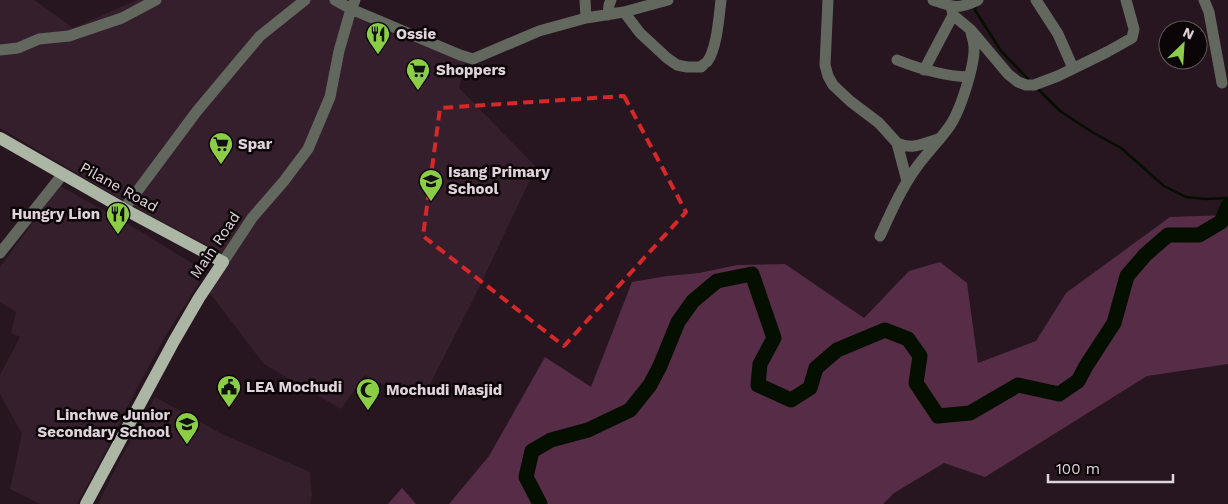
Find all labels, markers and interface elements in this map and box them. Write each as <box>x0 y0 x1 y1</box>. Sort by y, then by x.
north arrow <box>1158 20 1208 70</box>
restaurant icon: Ossie <box>365 21 391 55</box>
text: N <box>1180 24 1197 43</box>
place label: Ossie <box>396 25 436 43</box>
supermarket icon: Shoppers <box>405 57 431 91</box>
place label: Shoppers <box>436 61 506 79</box>
supermarket icon: Spar <box>208 131 234 165</box>
place label: Spar <box>238 135 273 153</box>
street label: Pilane Road <box>77 158 161 216</box>
place label: Isang Primary School <box>448 163 550 198</box>
school or university icon: Isang Primary School <box>418 168 444 202</box>
restaurant icon: Hungry Lion <box>105 201 131 235</box>
place label: Hungry Lion <box>11 205 100 223</box>
street label: Main Road <box>186 208 244 282</box>
public building icon: LEA Mochudi <box>216 374 242 408</box>
mosque icon: Mochudi Masjid <box>355 377 381 411</box>
place label: LEA Mochudi <box>246 378 342 396</box>
place label: Mochudi Masjid <box>386 381 502 399</box>
place label: Linchwe Junior Secondary School <box>38 406 171 441</box>
school or university icon: Linchwe Junior Secondary School <box>174 411 200 445</box>
scale bar <box>1048 452 1173 484</box>
text: 100 m <box>1056 460 1100 478</box>

